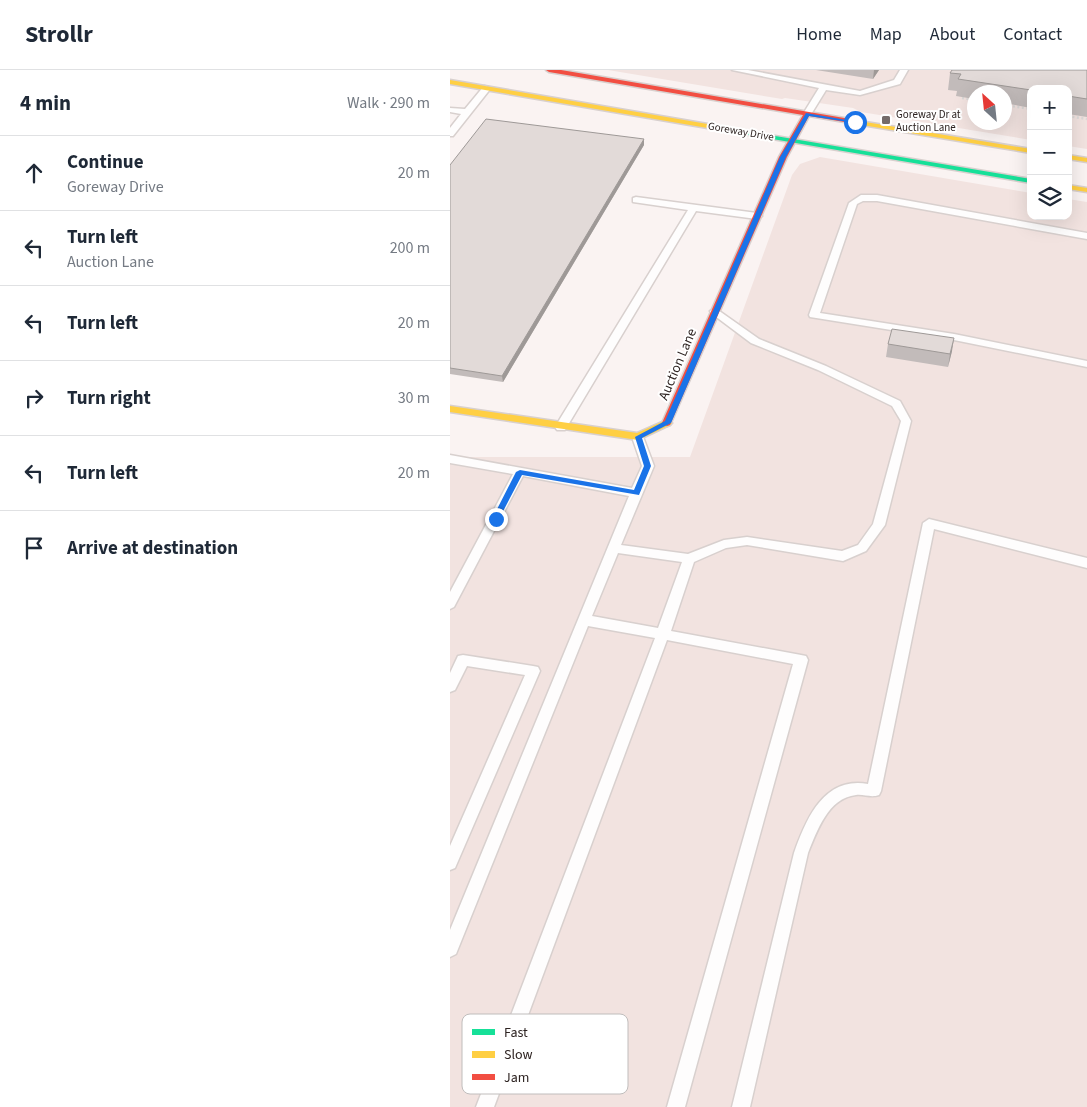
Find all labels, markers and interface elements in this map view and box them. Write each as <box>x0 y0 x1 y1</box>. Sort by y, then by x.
text: Strollr <box>25 17 93 52</box>
text: Home <box>796 22 842 47</box>
text: Map <box>870 22 902 47</box>
text: About <box>930 22 975 47</box>
text: Contact <box>1003 22 1062 47</box>
north arrow <box>967 85 1012 130</box>
map controls <box>1027 85 1072 220</box>
button: + <box>1027 85 1072 130</box>
text: 4 min <box>20 88 71 118</box>
text: Walk · 290 m <box>347 92 430 114</box>
place label: Goreway Dr at Auction Lane <box>896 107 961 135</box>
route start <box>844 111 867 134</box>
marker: Goreway Dr at Auction Lane <box>880 114 892 126</box>
street label: Goreway Drive <box>707 118 775 145</box>
button: − <box>1027 130 1072 175</box>
text: Continue <box>67 149 144 176</box>
icon: ahead <box>20 159 48 187</box>
text: 20 m <box>398 162 430 184</box>
button: layers <box>1027 175 1072 220</box>
text: Goreway Drive <box>67 176 164 198</box>
text: Turn left <box>67 224 138 251</box>
icon: left <box>20 234 48 262</box>
text: 200 m <box>390 237 430 259</box>
text: Auction Lane <box>67 251 154 273</box>
icon: left <box>20 309 48 337</box>
text: Turn left <box>67 310 138 337</box>
text: 20 m <box>398 312 430 334</box>
street label: Auction Lane <box>654 325 702 403</box>
icon: right <box>20 384 48 412</box>
text: Turn right <box>67 385 151 412</box>
text: 30 m <box>398 387 430 409</box>
icon: left <box>20 459 48 487</box>
text: Turn left <box>67 460 138 487</box>
text: 20 m <box>398 462 430 484</box>
route end <box>485 508 508 531</box>
icon: arrive <box>20 534 48 562</box>
text: Arrive at destination <box>67 535 238 562</box>
legend <box>462 1014 628 1094</box>
text: Fast <box>504 1023 528 1043</box>
text: Slow <box>504 1045 533 1065</box>
text: Jam <box>504 1068 529 1088</box>

